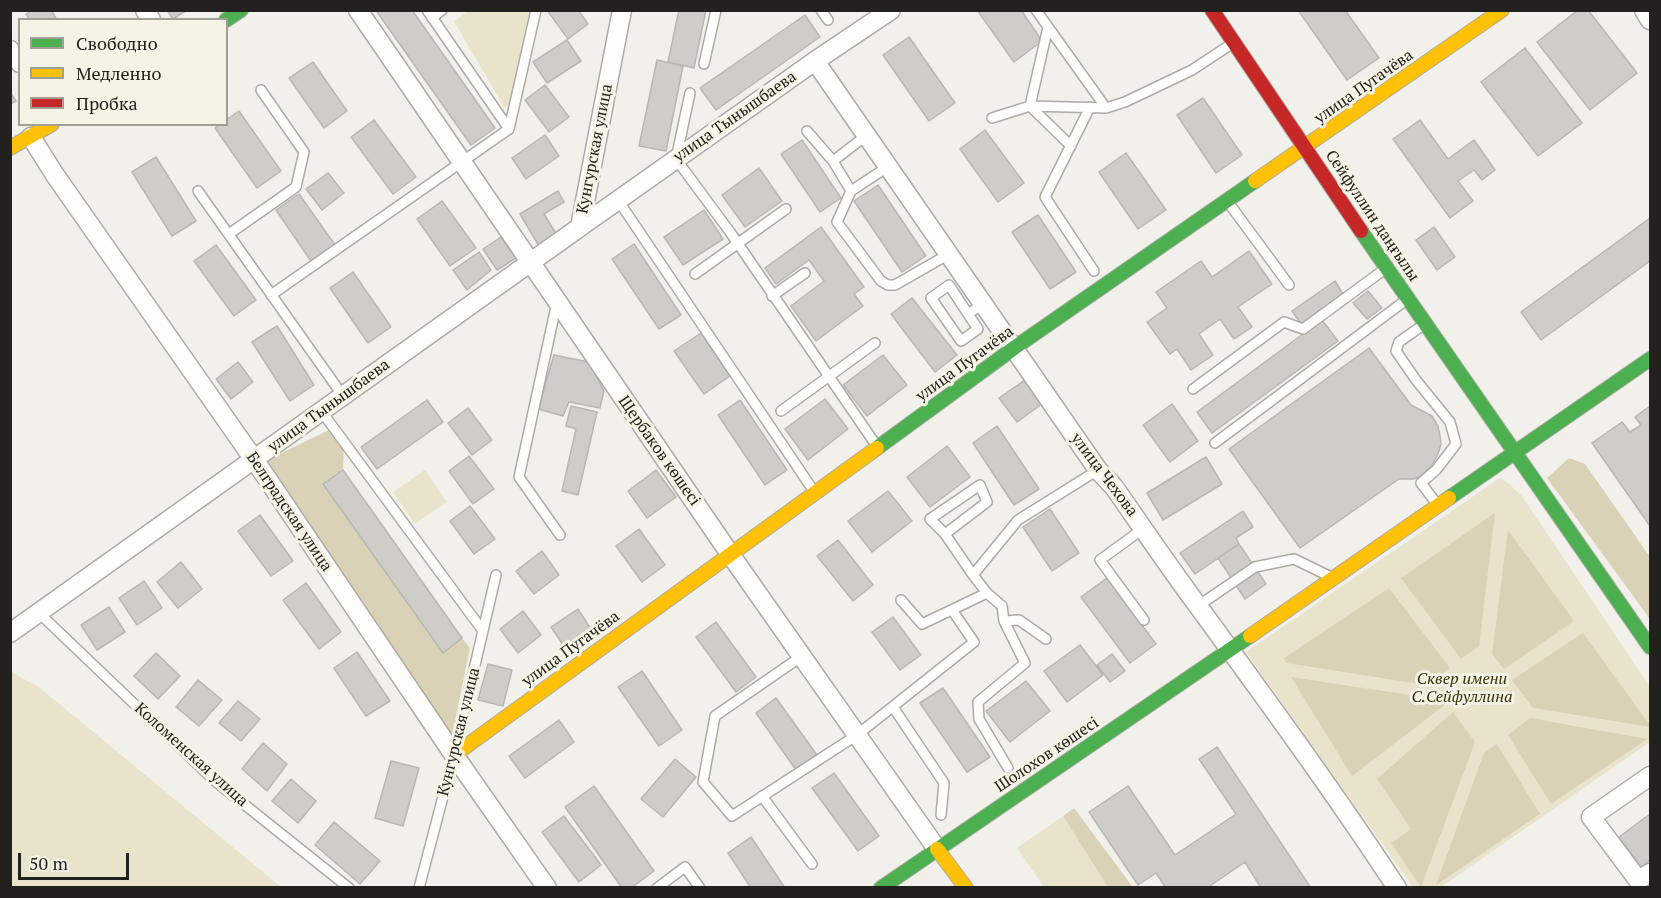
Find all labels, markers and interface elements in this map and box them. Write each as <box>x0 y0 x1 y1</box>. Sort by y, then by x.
legend <box>18 18 228 126</box>
text: Свободно <box>76 31 158 55</box>
street label: улица Пугачёва <box>1311 46 1417 128</box>
text: Медленно <box>76 61 162 85</box>
street label: улица Тынышбаева <box>670 67 800 167</box>
street label: Кунгурская улица <box>573 82 617 216</box>
text: Пробка <box>76 91 138 115</box>
street label: Сейфуллин даңғылы <box>1321 147 1423 285</box>
street label: улица Пугачёва <box>912 322 1018 406</box>
street label: улица Тынышбаева <box>264 355 394 457</box>
street label: Щербаков көшесі <box>614 392 704 510</box>
street label: улица Чехова <box>1066 430 1142 520</box>
street label: Белградская улица <box>242 449 336 575</box>
street label: улица Пугачёва <box>518 607 624 691</box>
street label: Кунгурская улица <box>434 666 484 798</box>
park label: Сквер имени С.Сейфуллина <box>1411 669 1513 707</box>
street label: Коломенская улица <box>130 699 252 811</box>
street label: Шолохов көшесі <box>992 713 1102 797</box>
scale bar <box>21 841 132 879</box>
text: 50 m <box>29 851 68 875</box>

